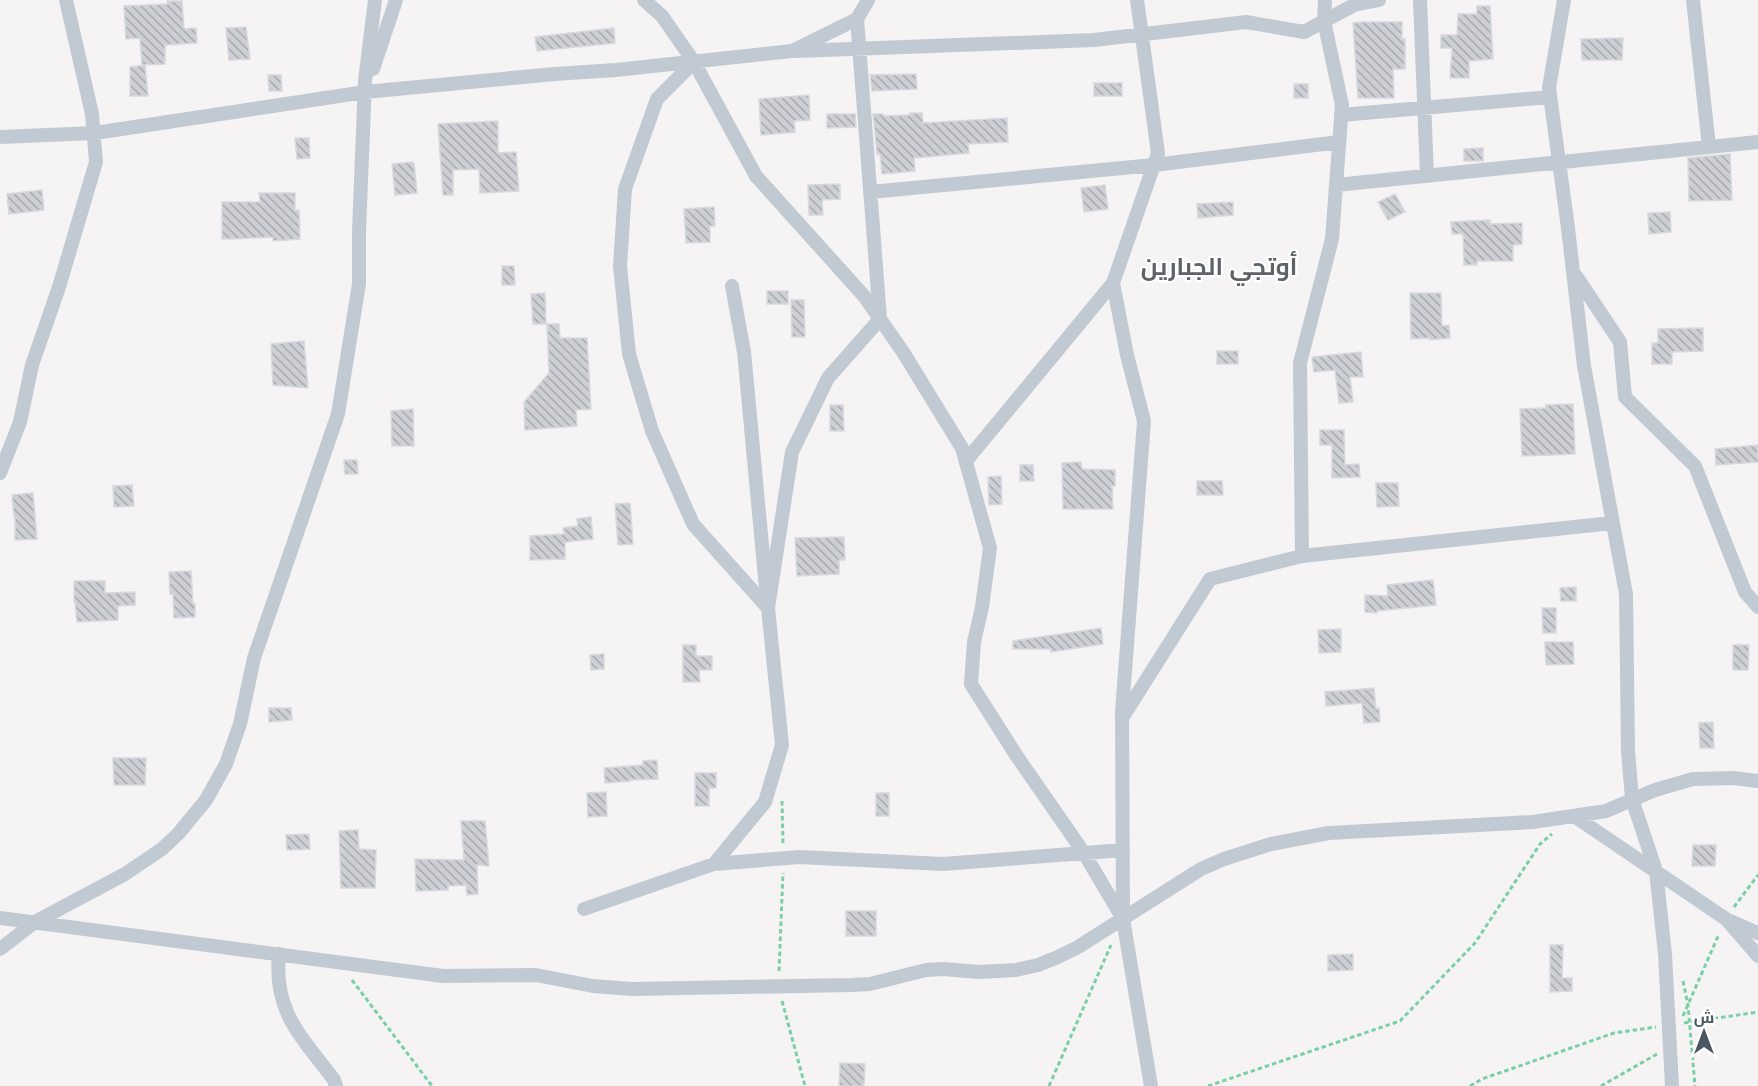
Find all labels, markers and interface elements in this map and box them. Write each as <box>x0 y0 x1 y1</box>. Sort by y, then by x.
district label: أوتجي الجبارين <box>1141 251 1297 286</box>
north arrow <box>1674 1002 1734 1062</box>
text: ش <box>1694 1007 1714 1027</box>

